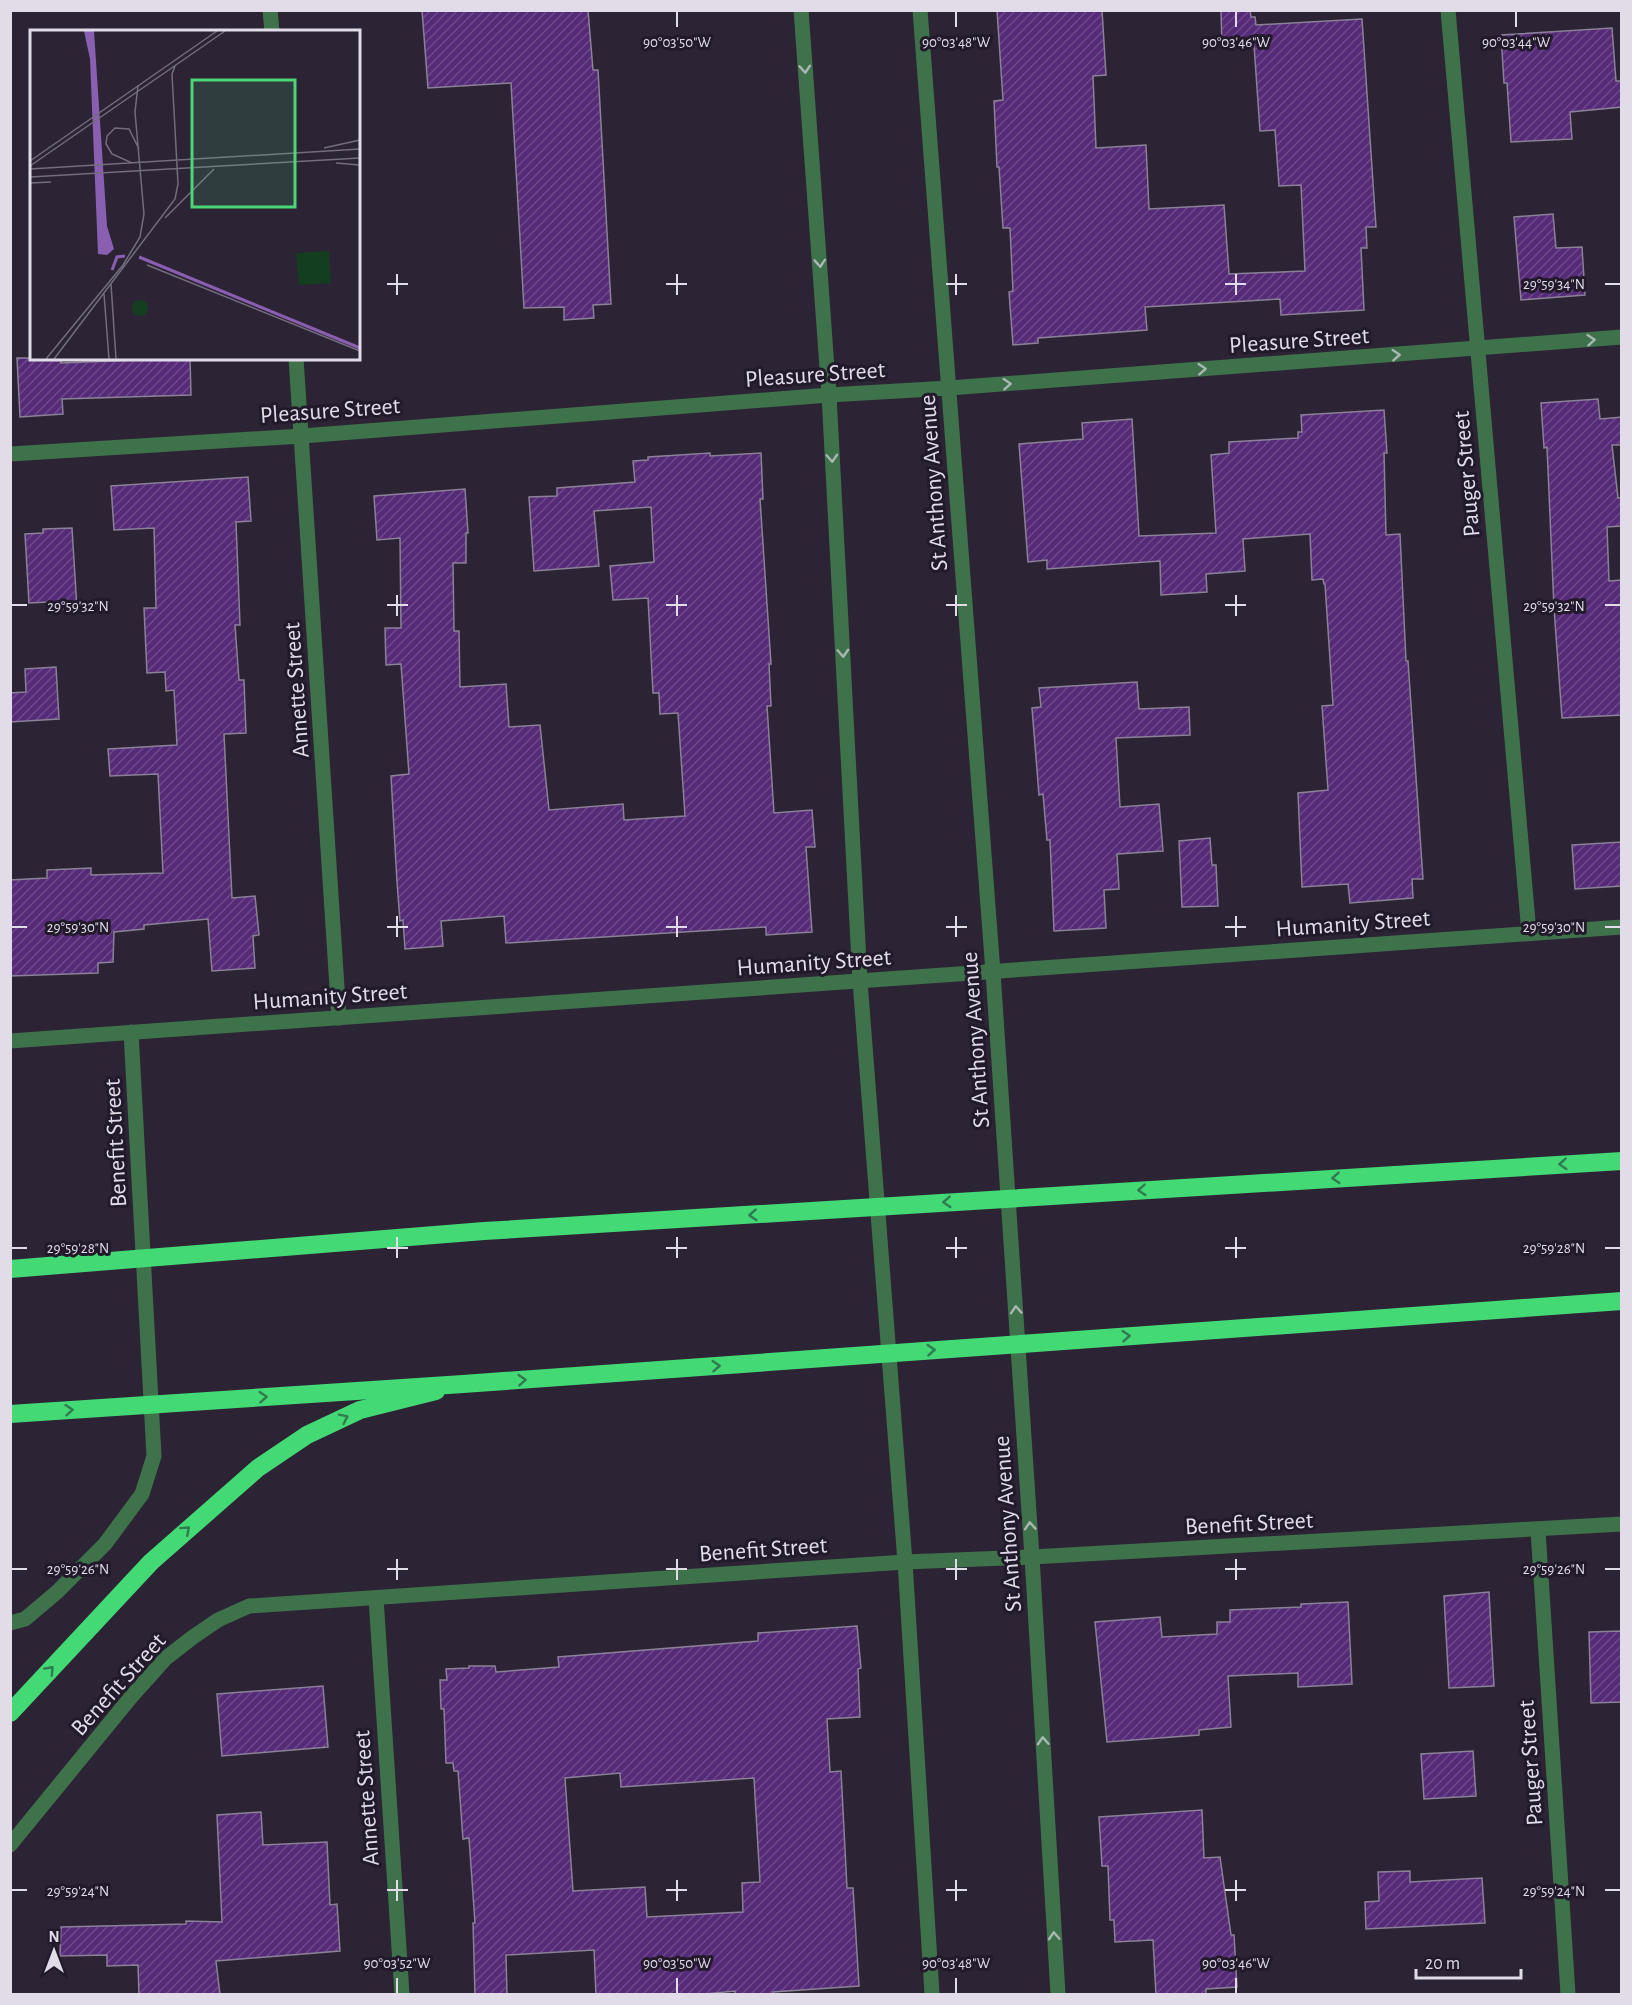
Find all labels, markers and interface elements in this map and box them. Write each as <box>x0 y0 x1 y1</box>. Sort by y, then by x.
inset map <box>30 30 360 360</box>
text: 90°03'50"W <box>643 35 712 50</box>
text: 90°03'48"W <box>922 35 991 50</box>
text: 90°03'46"W <box>1202 35 1271 50</box>
text: 90°03'44"W <box>1482 35 1551 50</box>
one-way arrow <box>799 64 812 73</box>
one-way arrow <box>813 259 826 268</box>
text: 29°59'34"N <box>1523 277 1585 292</box>
street label: Pleasure Street <box>1228 324 1370 358</box>
one-way arrow <box>1586 334 1595 347</box>
one-way arrow <box>1392 349 1401 362</box>
street label: Pleasure Street <box>744 358 886 392</box>
one-way arrow <box>1197 363 1206 376</box>
one-way arrow <box>1003 378 1012 391</box>
street label: Pleasure Street <box>259 394 401 428</box>
street label: St Anthony Avenue <box>916 394 952 572</box>
street label: Pauger Street <box>1450 410 1484 538</box>
one-way arrow <box>826 453 839 462</box>
text: 29°59'32"N <box>47 599 109 614</box>
text: 29°59'32"N <box>1523 599 1585 614</box>
street label: Annette Street <box>280 621 314 758</box>
one-way arrow <box>836 648 849 657</box>
street label: Humanity Street <box>1275 907 1431 941</box>
text: 29°59'30"N <box>47 920 109 935</box>
text: 29°59'30"N <box>1523 920 1585 935</box>
street label: Humanity Street <box>736 946 892 980</box>
street label: St Anthony Avenue <box>958 951 994 1129</box>
street label: Humanity Street <box>252 980 408 1014</box>
street label: Benefit Street <box>101 1078 131 1208</box>
one-way arrow <box>1559 1157 1568 1170</box>
one-way arrow <box>1332 1172 1341 1185</box>
one-way arrow <box>1137 1184 1146 1197</box>
one-way arrow <box>943 1196 952 1209</box>
one-way arrow <box>748 1208 757 1221</box>
text: 29°59'28"N <box>47 1241 109 1256</box>
text: 29°59'28"N <box>1523 1241 1585 1256</box>
one-way arrow <box>1009 1306 1022 1315</box>
one-way arrow <box>1122 1330 1131 1343</box>
one-way arrow <box>927 1344 936 1357</box>
one-way arrow <box>712 1359 721 1372</box>
one-way arrow <box>517 1373 526 1386</box>
one-way arrow <box>259 1390 268 1403</box>
one-way arrow <box>64 1403 73 1416</box>
one-way arrow <box>338 1413 349 1425</box>
street label: St Anthony Avenue <box>990 1435 1026 1613</box>
street label: Benefit Street <box>1184 1509 1314 1539</box>
one-way arrow <box>1024 1521 1037 1530</box>
one-way arrow <box>180 1526 190 1537</box>
street label: Benefit Street <box>698 1534 828 1566</box>
text: 29°59'26"N <box>47 1562 109 1577</box>
text: 29°59'26"N <box>1523 1562 1585 1577</box>
street label: Benefit Street <box>67 1629 171 1740</box>
one-way arrow <box>43 1666 54 1677</box>
street label: Pauger Street <box>1515 1699 1547 1827</box>
street label: Annette Street <box>350 1729 384 1866</box>
one-way arrow <box>1037 1737 1050 1746</box>
text: 29°59'24"N <box>47 1884 109 1899</box>
text: 29°59'24"N <box>1523 1884 1585 1899</box>
north arrow <box>24 1921 84 1981</box>
text: N <box>48 1929 60 1945</box>
one-way arrow <box>1048 1932 1061 1941</box>
scale bar <box>1416 1942 1521 1980</box>
text: 20 m <box>1425 1955 1460 1973</box>
text: 90°03'52"W <box>364 1956 431 1971</box>
text: 90°03'50"W <box>643 1956 712 1971</box>
text: 90°03'48"W <box>922 1956 991 1971</box>
text: 90°03'46"W <box>1202 1956 1271 1971</box>

